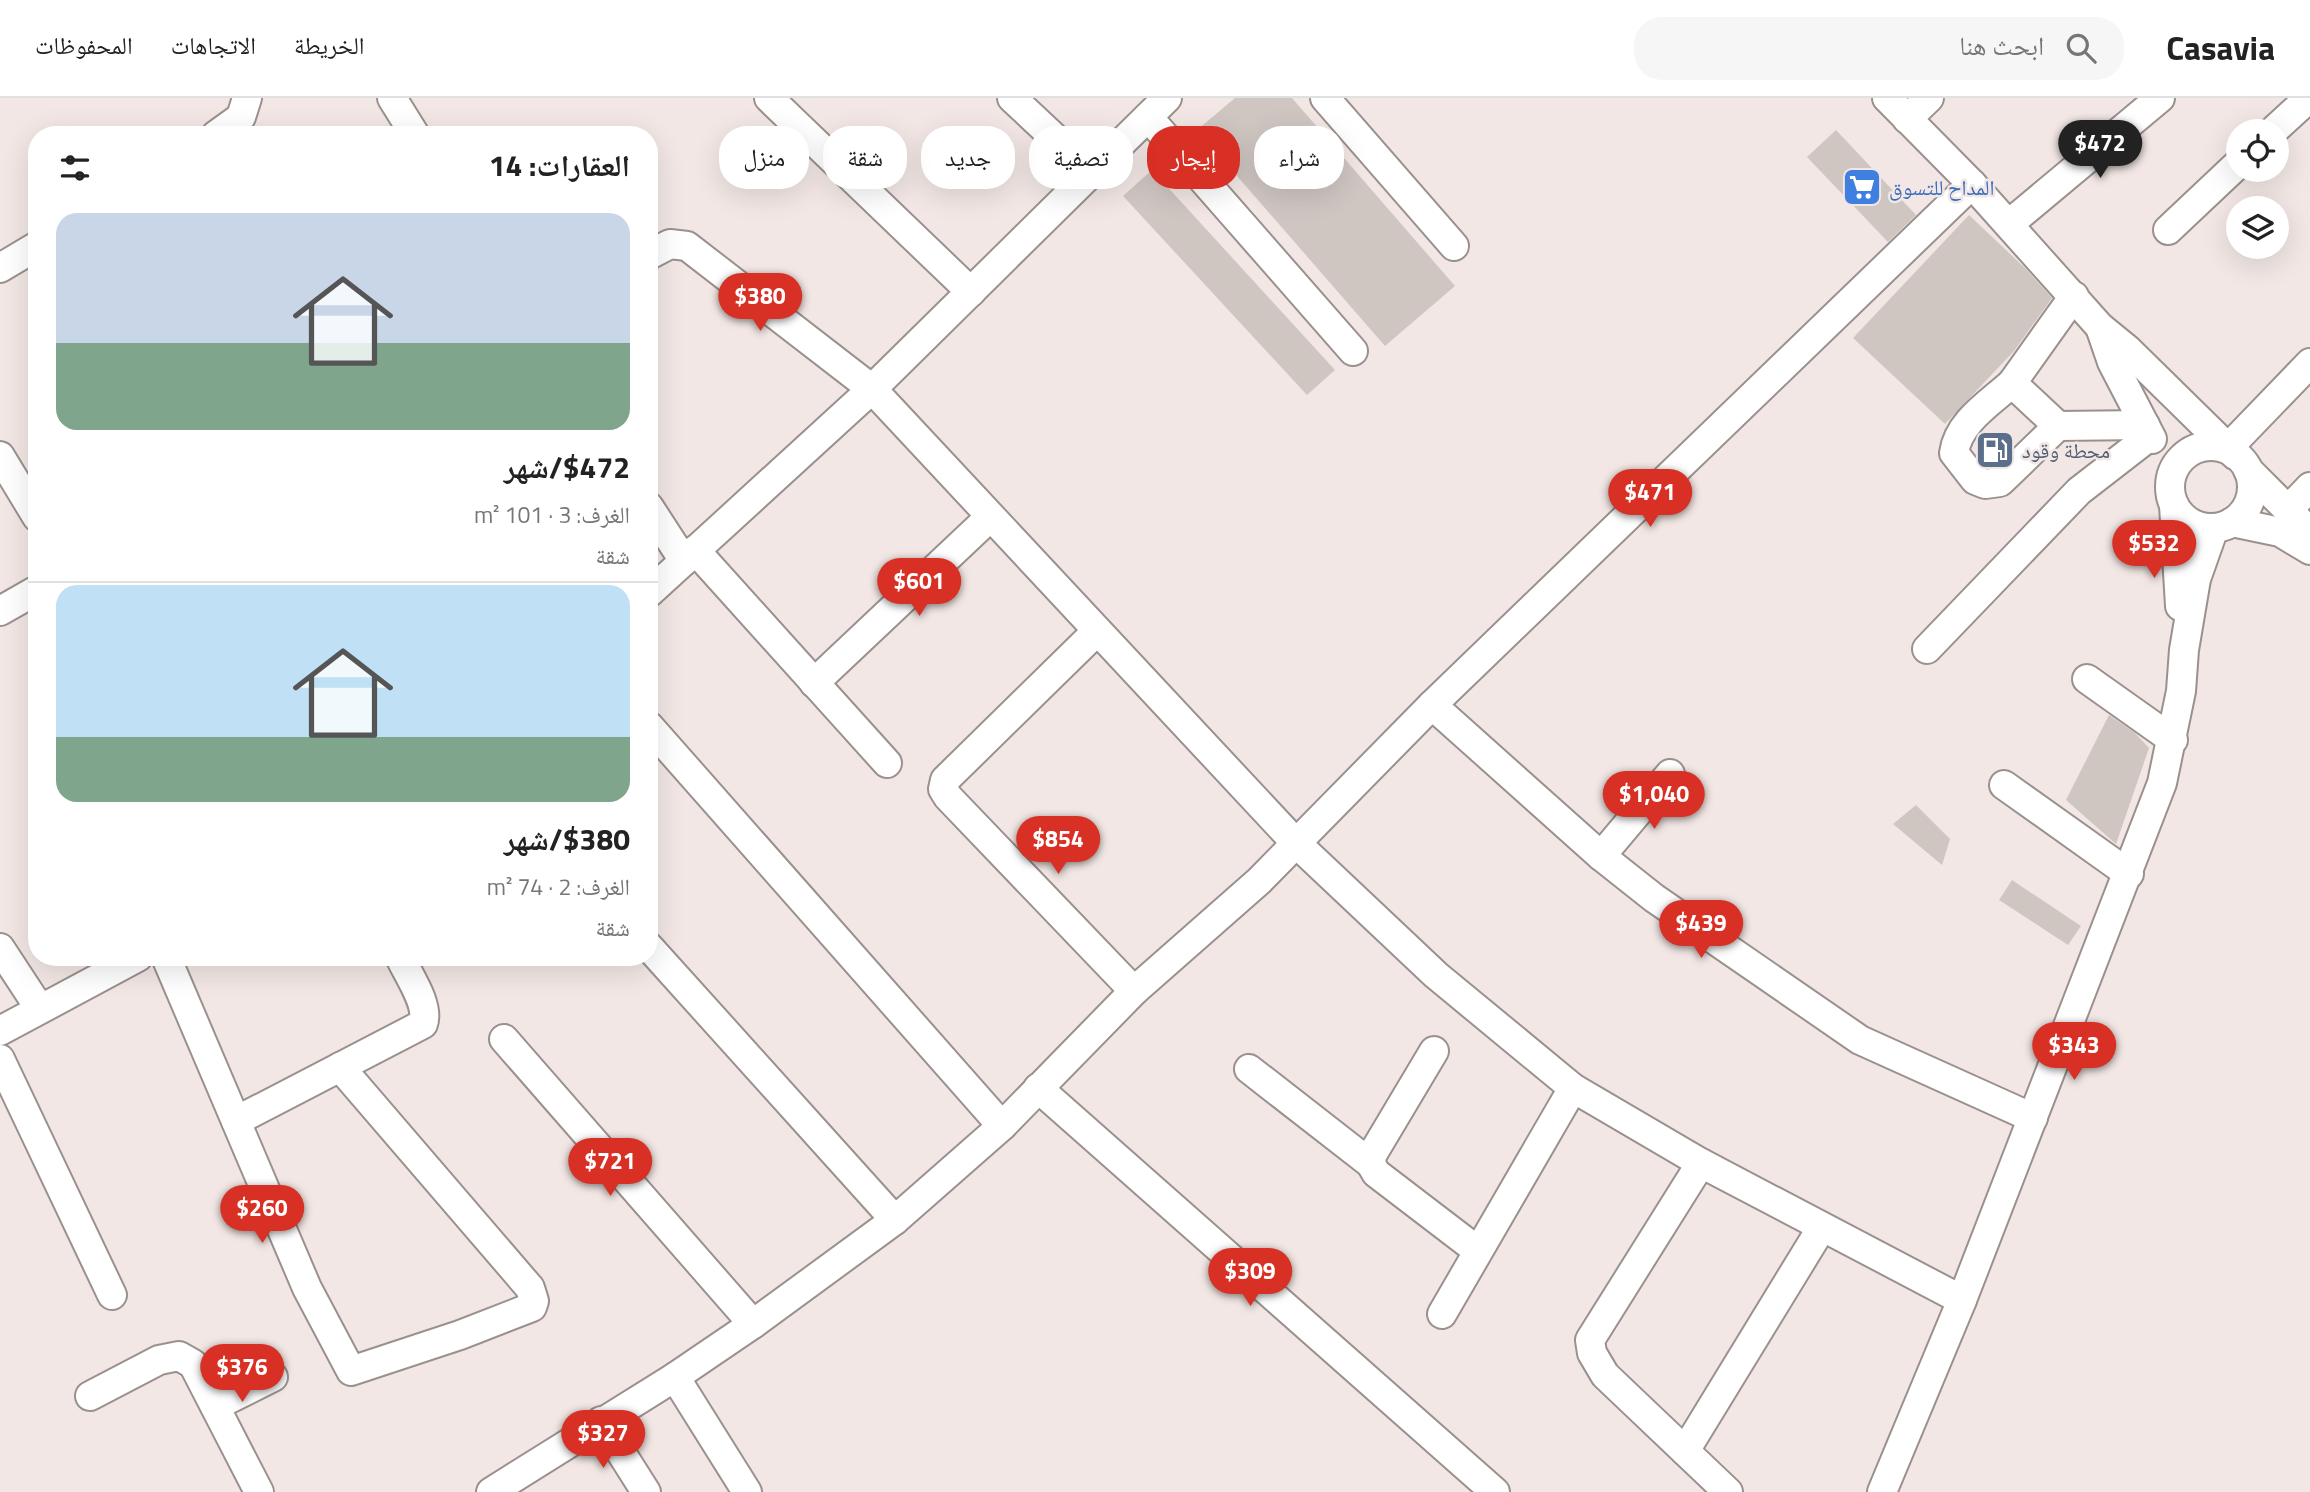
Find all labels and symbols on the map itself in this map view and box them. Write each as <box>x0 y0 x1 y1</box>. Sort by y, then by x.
pin: $472 <box>2059 120 2141 180</box>
supermarket icon: المداح للتسوق <box>1841 166 1883 208</box>
place label: المداح للتسوق <box>1889 171 1995 203</box>
pin: $380 <box>719 274 801 333</box>
fuel station icon: محطة وقود <box>1974 429 2016 471</box>
place label: محطة وقود <box>2022 434 2110 466</box>
pin: $471 <box>1609 470 1691 529</box>
pin: $532 <box>2113 520 2195 580</box>
pin: $601 <box>878 559 960 618</box>
pin: $1,040 <box>1597 772 1711 831</box>
pin: $854 <box>1017 816 1099 876</box>
pin: $439 <box>1660 900 1742 960</box>
pin: $343 <box>2033 1023 2115 1082</box>
pin: $721 <box>569 1138 651 1198</box>
pin: $260 <box>221 1186 303 1245</box>
pin: $309 <box>1209 1248 1291 1308</box>
pin: $376 <box>201 1344 283 1404</box>
pin: $327 <box>562 1410 644 1470</box>

